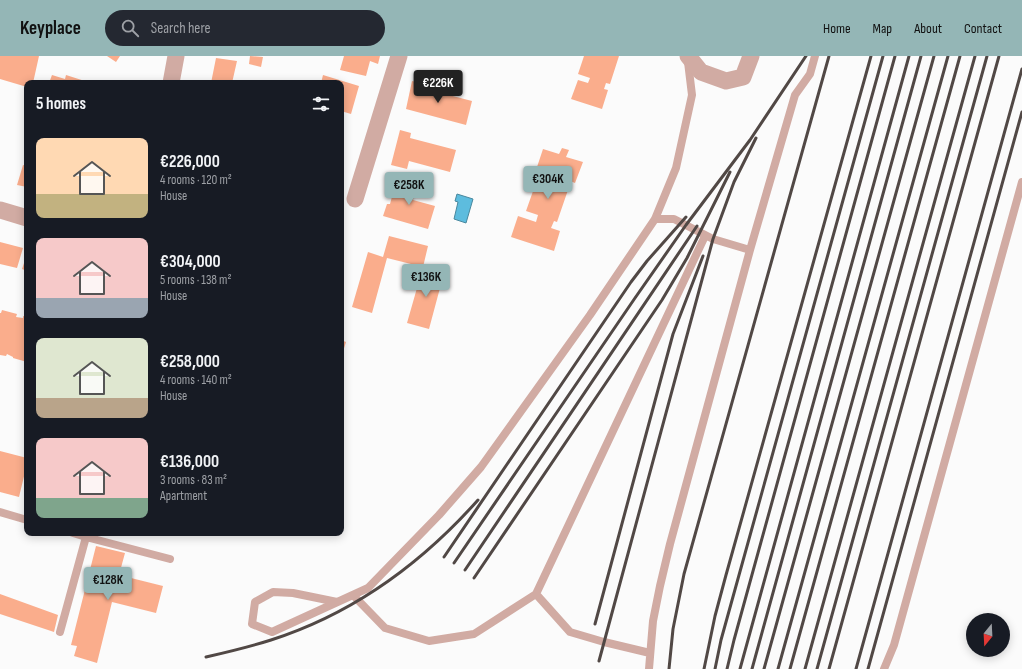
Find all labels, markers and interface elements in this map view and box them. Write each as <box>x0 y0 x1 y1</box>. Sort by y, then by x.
search box <box>105 10 385 46</box>
text: Keyplace <box>20 17 81 40</box>
icon: search <box>119 17 141 39</box>
text: Search here <box>151 19 210 38</box>
text: Home <box>823 20 851 37</box>
text: Map <box>873 20 892 37</box>
text: About <box>914 20 942 37</box>
text: Contact <box>964 20 1002 37</box>
pin: €226K <box>410 70 466 104</box>
text: €226K <box>423 75 453 91</box>
icon: filters <box>310 93 332 115</box>
text: 5 homes <box>36 94 86 114</box>
text: €226,000 <box>160 152 220 172</box>
icon: home <box>68 154 116 202</box>
pin: €304K <box>520 166 576 200</box>
text: €304K <box>532 171 564 187</box>
text: 4 rooms · 120 m² <box>160 172 232 188</box>
pin: €258K <box>381 172 437 206</box>
text: €258K <box>394 177 424 193</box>
text: House <box>160 188 187 204</box>
text: €304,000 <box>160 252 221 272</box>
icon: home <box>68 254 116 302</box>
pin: €136K <box>398 264 454 298</box>
text: €136K <box>411 269 441 285</box>
text: 5 rooms · 138 m² <box>160 272 231 288</box>
text: House <box>160 288 187 304</box>
text: €258,000 <box>160 352 220 372</box>
icon: home <box>68 354 116 402</box>
text: 4 rooms · 140 m² <box>160 372 232 388</box>
text: House <box>160 388 187 404</box>
text: €136,000 <box>160 452 219 472</box>
icon: home <box>68 454 116 502</box>
text: 3 rooms · 83 m² <box>160 472 227 488</box>
text: Apartment <box>160 488 207 504</box>
pin: €128K <box>80 567 136 601</box>
text: €128K <box>93 572 123 588</box>
north arrow <box>966 613 1010 657</box>
map controls <box>966 613 1010 657</box>

